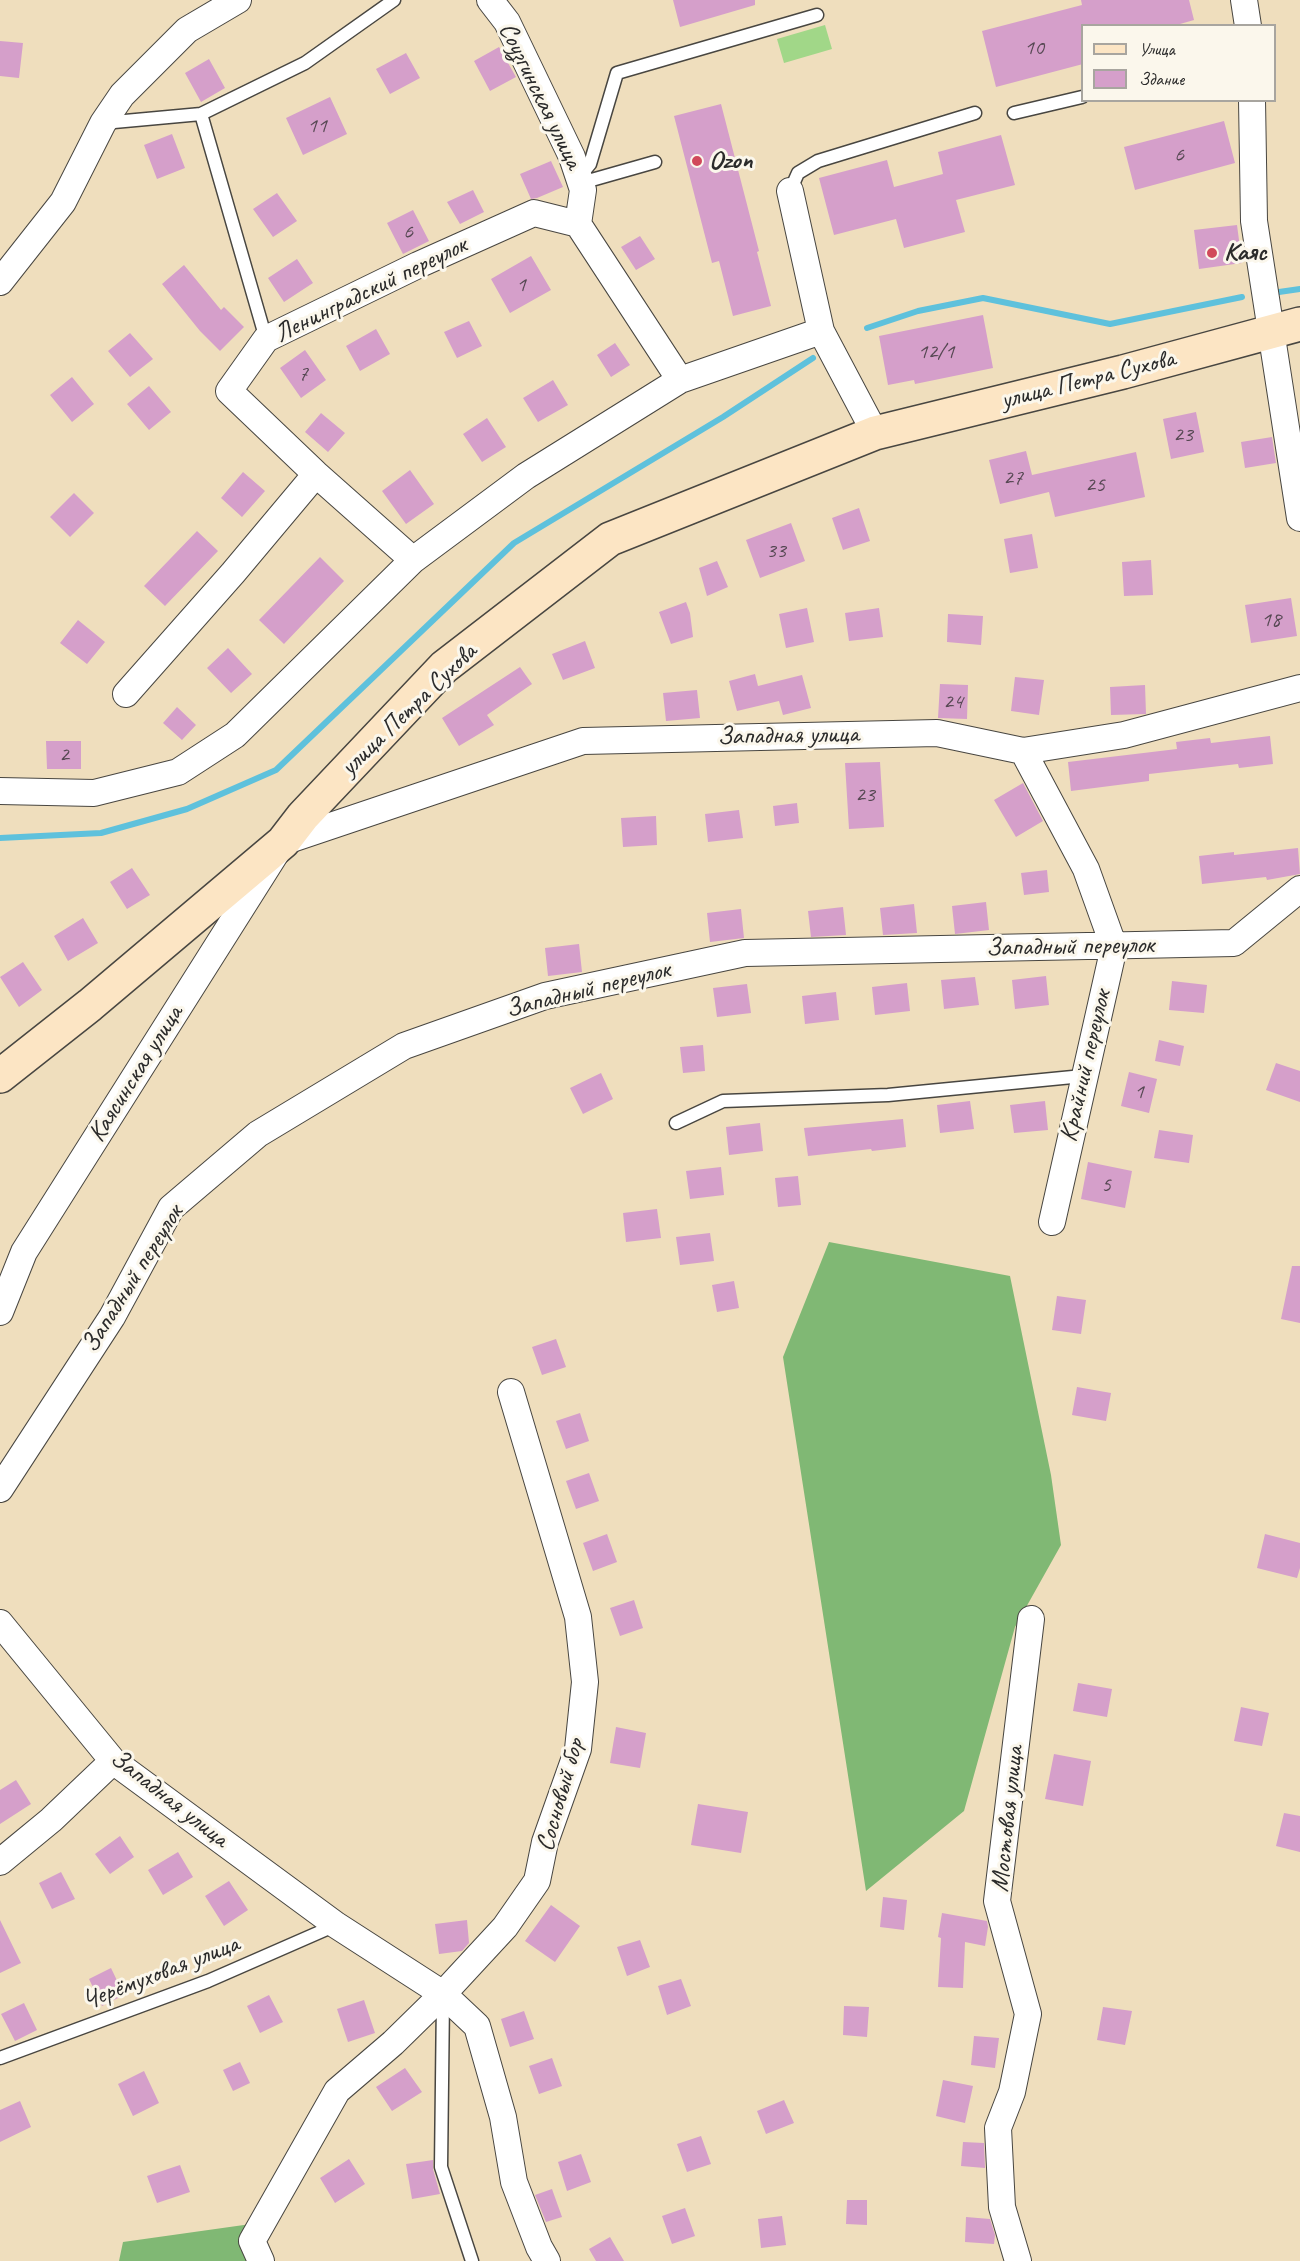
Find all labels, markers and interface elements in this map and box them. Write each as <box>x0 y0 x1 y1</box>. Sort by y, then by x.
street label: Соузгинская улица <box>491 18 589 174</box>
legend <box>1081 24 1276 102</box>
house number: 10 <box>1024 35 1044 61</box>
text: Улица <box>1139 38 1175 60</box>
text: Здание <box>1139 68 1184 90</box>
house number: 11 <box>307 113 327 139</box>
house number: 6 <box>1174 142 1184 168</box>
place label: Ozon <box>709 145 752 177</box>
marker: Ozon <box>690 154 704 168</box>
house number: 6 <box>403 219 413 245</box>
street label: Ленинградский переулок <box>270 230 472 350</box>
place label: Каяс <box>1224 237 1266 269</box>
marker: Каяс <box>1205 246 1219 260</box>
house number: 1 <box>516 272 526 298</box>
house number: 12/1 <box>918 339 954 365</box>
street label: улица Петра Сухова <box>998 343 1178 417</box>
house number: 7 <box>298 361 308 387</box>
house number: 23 <box>1173 422 1193 448</box>
house number: 27 <box>1003 465 1023 491</box>
house number: 25 <box>1085 472 1105 498</box>
house number: 33 <box>766 538 786 564</box>
house number: 18 <box>1261 607 1281 633</box>
street label: улица Петра Сухова <box>334 637 484 783</box>
house number: 24 <box>943 689 963 715</box>
street label: Западная улица <box>717 719 859 753</box>
house number: 2 <box>59 742 69 768</box>
house number: 23 <box>855 782 875 808</box>
street label: Западный переулок <box>986 930 1154 964</box>
street label: Западный переулок <box>503 955 673 1025</box>
street label: Крайний переулок <box>1053 987 1119 1145</box>
street label: Каясинская улица <box>82 1000 190 1148</box>
house number: 1 <box>1134 1079 1144 1105</box>
house number: 5 <box>1101 1172 1111 1198</box>
street label: Западный переулок <box>75 1199 191 1359</box>
street label: Сосновый бор <box>530 1735 592 1855</box>
street label: Западная улица <box>104 1743 234 1855</box>
street label: Мостовая улица <box>985 1745 1031 1893</box>
street label: Черёмуховая улица <box>78 1929 244 2017</box>

